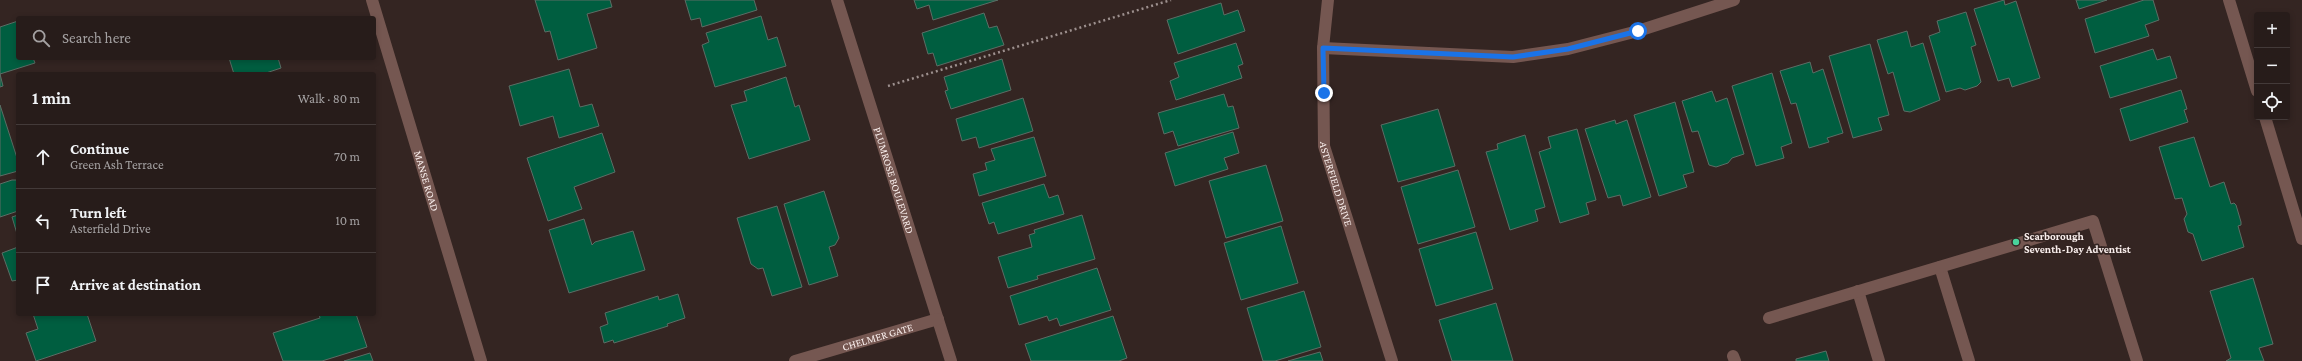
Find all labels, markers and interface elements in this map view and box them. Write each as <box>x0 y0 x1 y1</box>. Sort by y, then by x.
map controls <box>2254 12 2290 120</box>
button: + <box>2254 12 2290 48</box>
search box <box>16 16 376 60</box>
route start <box>1629 22 1647 40</box>
icon: search <box>30 27 52 49</box>
text: Search here <box>62 30 131 46</box>
button: − <box>2254 48 2290 84</box>
route end <box>1315 84 1333 102</box>
button: locate <box>2254 84 2290 120</box>
text: 1 min <box>32 89 71 108</box>
text: Walk · 80 m <box>298 91 360 106</box>
street label: PLUMROSE BOULEVARD <box>871 125 916 235</box>
text: Continue <box>70 141 129 157</box>
street label: ASTERFIELD DRIVE <box>1318 142 1355 228</box>
icon: ahead <box>32 146 54 168</box>
text: 70 m <box>334 149 360 164</box>
street label: MANSE ROAD <box>412 149 441 213</box>
text: Green Ash Terrace <box>70 157 164 172</box>
text: Turn left <box>70 205 126 221</box>
icon: left <box>32 210 54 232</box>
text: 10 m <box>335 213 360 228</box>
text: Asterfield Drive <box>70 221 151 236</box>
place label: Scarborough Seventh-Day Adventist <box>2024 230 2131 255</box>
marker: Scarborough Seventh-Day Adventist <box>2011 237 2021 247</box>
icon: arrive <box>32 274 54 296</box>
text: Arrive at destination <box>70 277 201 293</box>
street label: CHELMER GATE <box>841 321 914 353</box>

